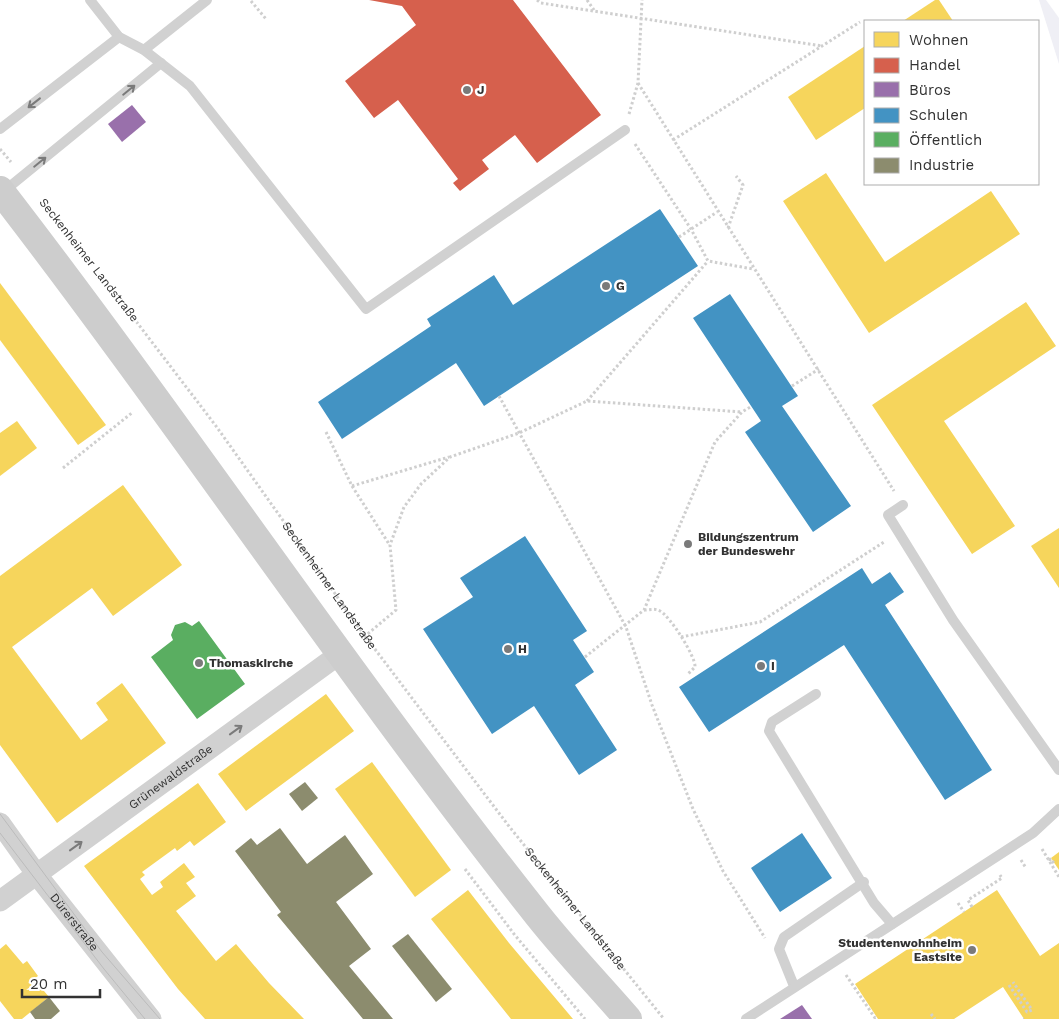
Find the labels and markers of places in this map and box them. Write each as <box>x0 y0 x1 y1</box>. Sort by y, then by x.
place label: J <box>477 83 484 97</box>
marker: J <box>461 84 473 96</box>
place label: G <box>616 279 625 293</box>
marker: G <box>600 280 612 292</box>
place label: Bildungszentrum der Bundeswehr <box>698 530 799 558</box>
marker: Bildungszentrum der Bundeswehr <box>682 538 694 550</box>
place label: H <box>518 642 527 656</box>
marker: H <box>502 643 514 655</box>
place label: Thomaskirche <box>209 656 293 670</box>
marker: Thomaskirche <box>193 657 205 669</box>
place label: I <box>771 659 775 673</box>
marker: I <box>755 660 767 672</box>
place label: Studentenwohnheim Eastsite <box>838 936 962 964</box>
marker: Studentenwohnheim Eastsite <box>966 944 978 956</box>

